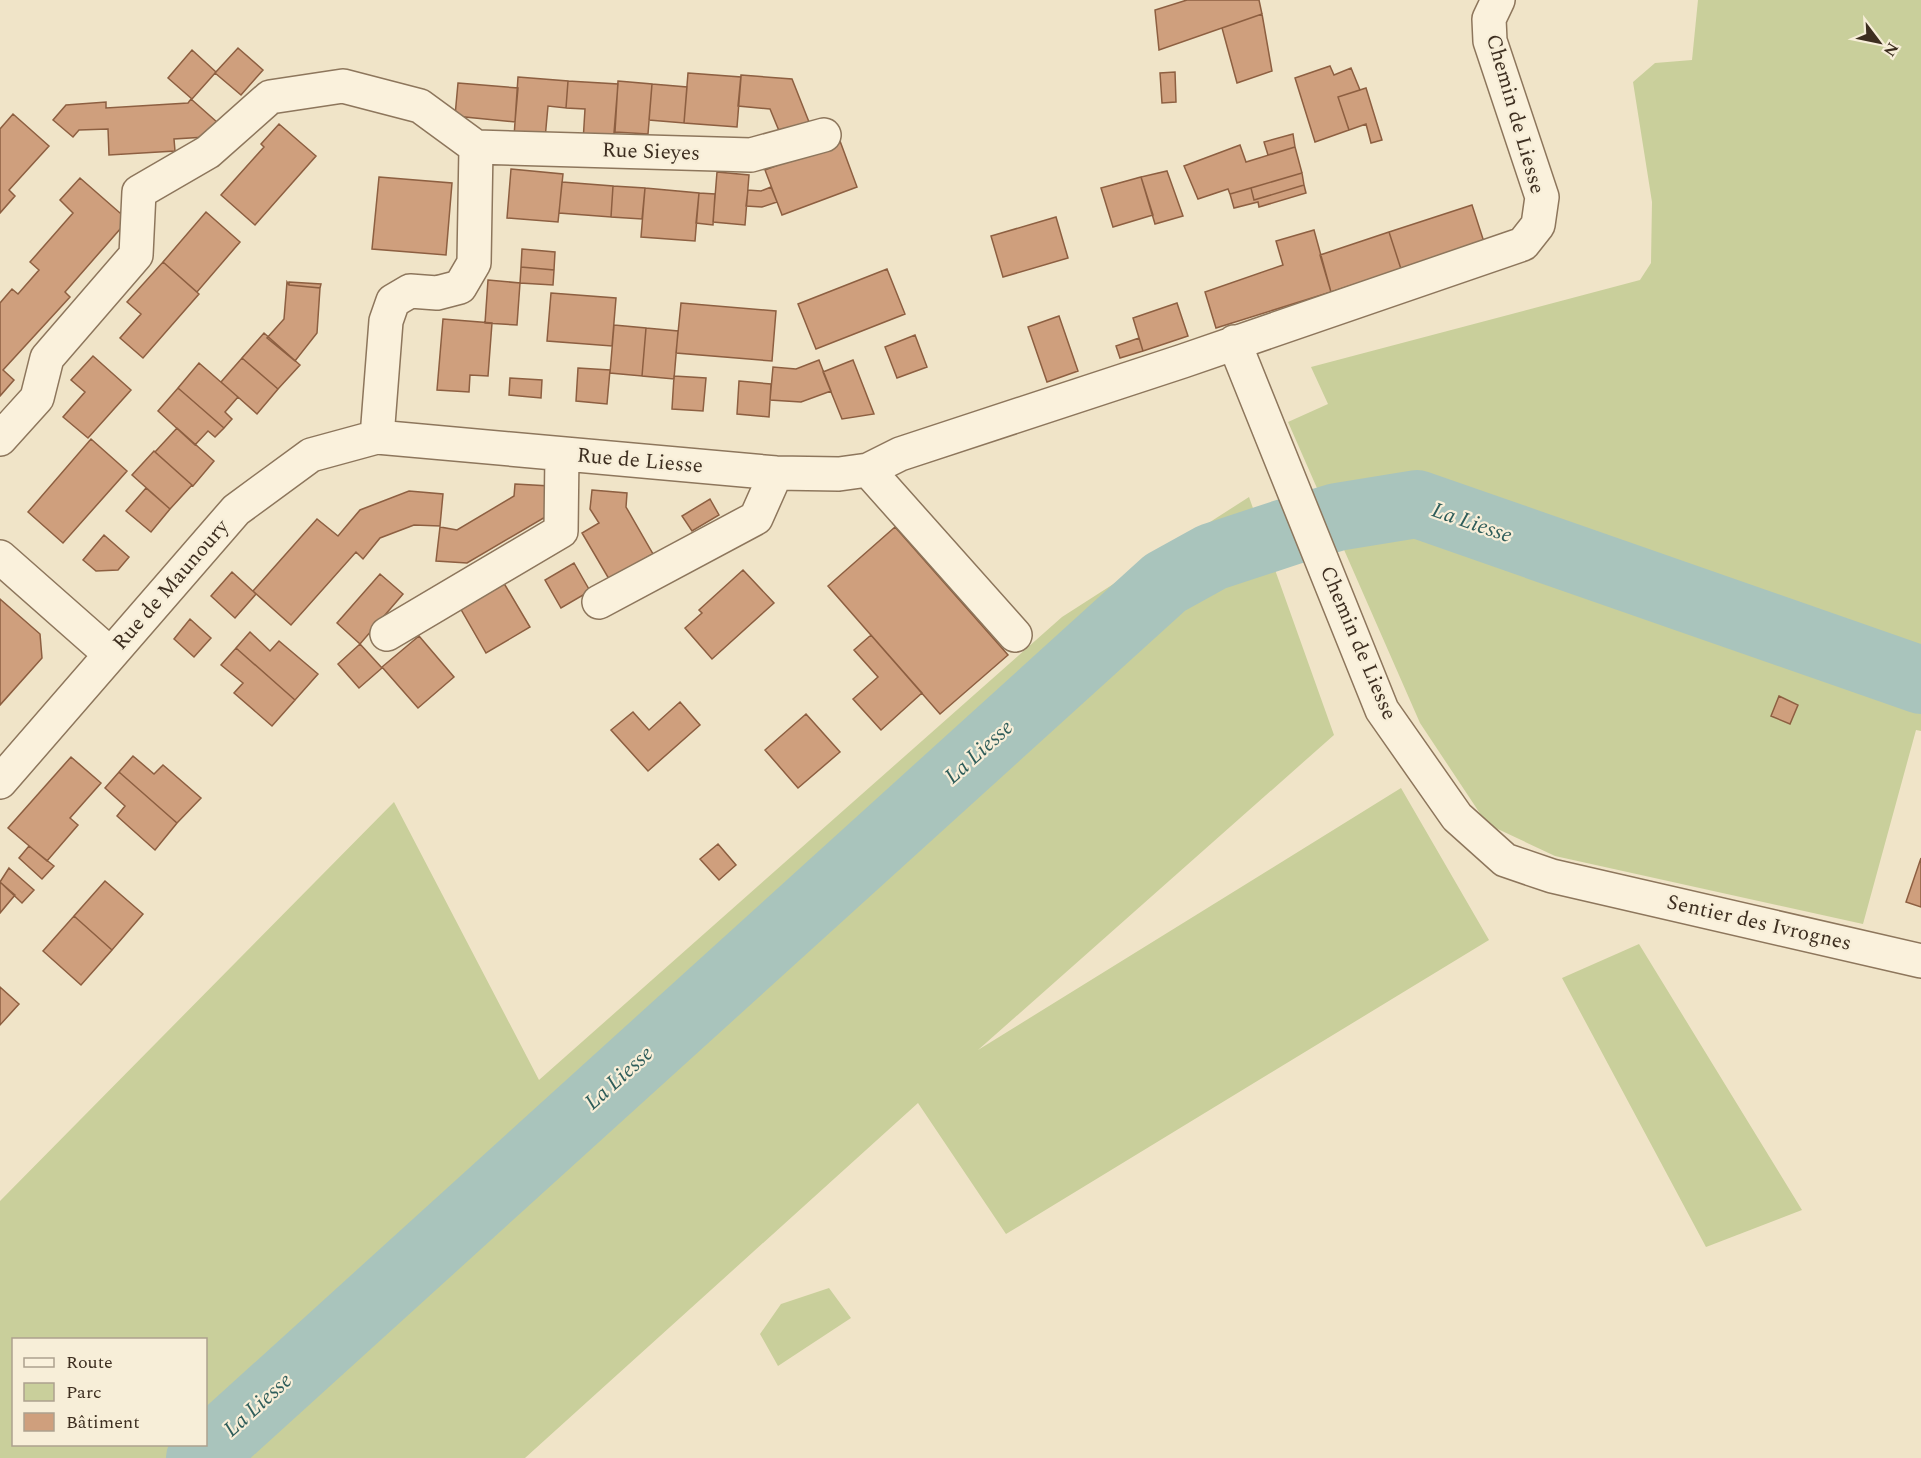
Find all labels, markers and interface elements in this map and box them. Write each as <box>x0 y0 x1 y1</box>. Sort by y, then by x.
north arrow <box>1849 12 1909 72</box>
street label: Chemin de Liesse <box>1477 30 1553 198</box>
text: N <box>1877 38 1905 61</box>
street label: Rue Sieyes <box>601 134 701 170</box>
street label: Rue de Liesse <box>576 440 704 482</box>
water label: La Liesse <box>1427 494 1517 552</box>
street label: Rue de Maunoury <box>105 512 238 657</box>
street label: Chemin de Liesse <box>1311 561 1405 725</box>
water label: La Liesse <box>937 712 1021 792</box>
street label: Sentier des Ivrognes <box>1664 886 1854 960</box>
water label: La Liesse <box>577 1038 661 1118</box>
legend <box>12 1338 207 1446</box>
text: Route <box>66 1349 113 1376</box>
water label: La Liesse <box>216 1365 300 1445</box>
text: Parc <box>66 1379 102 1406</box>
text: Bâtiment <box>66 1409 140 1436</box>

